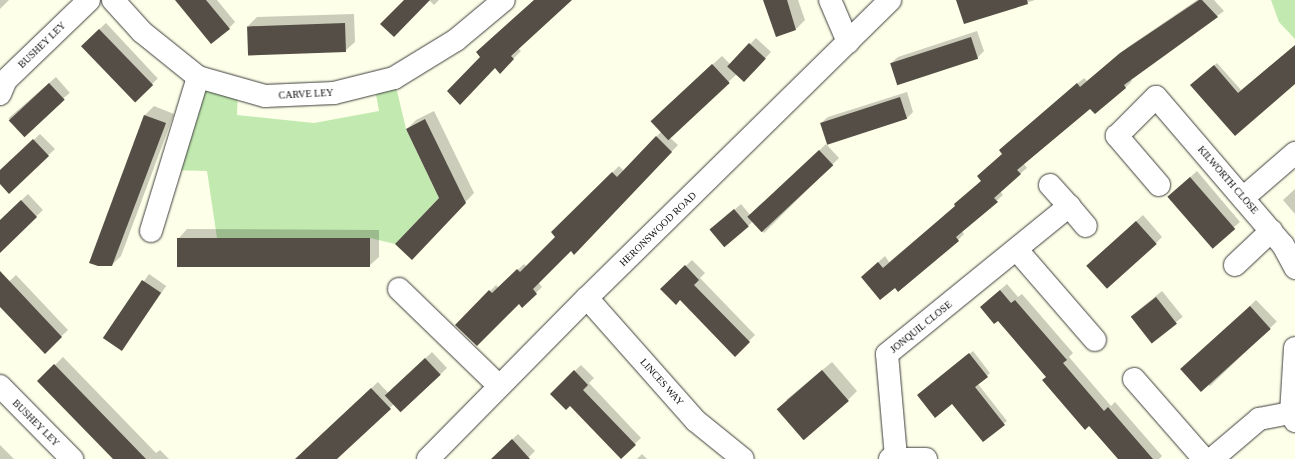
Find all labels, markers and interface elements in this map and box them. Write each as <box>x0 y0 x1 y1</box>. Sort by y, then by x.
street label: BUSHEY LEY <box>16 19 68 71</box>
street label: CARVE LEY <box>278 87 334 101</box>
street label: KILWORTH CLOSE <box>1195 144 1261 216</box>
street label: HERONSWOOD ROAD <box>617 189 699 269</box>
street label: JONQUIL CLOSE <box>888 298 954 356</box>
street label: LINCES WAY <box>638 356 686 408</box>
street label: BUSHEY LEY <box>10 397 62 449</box>

